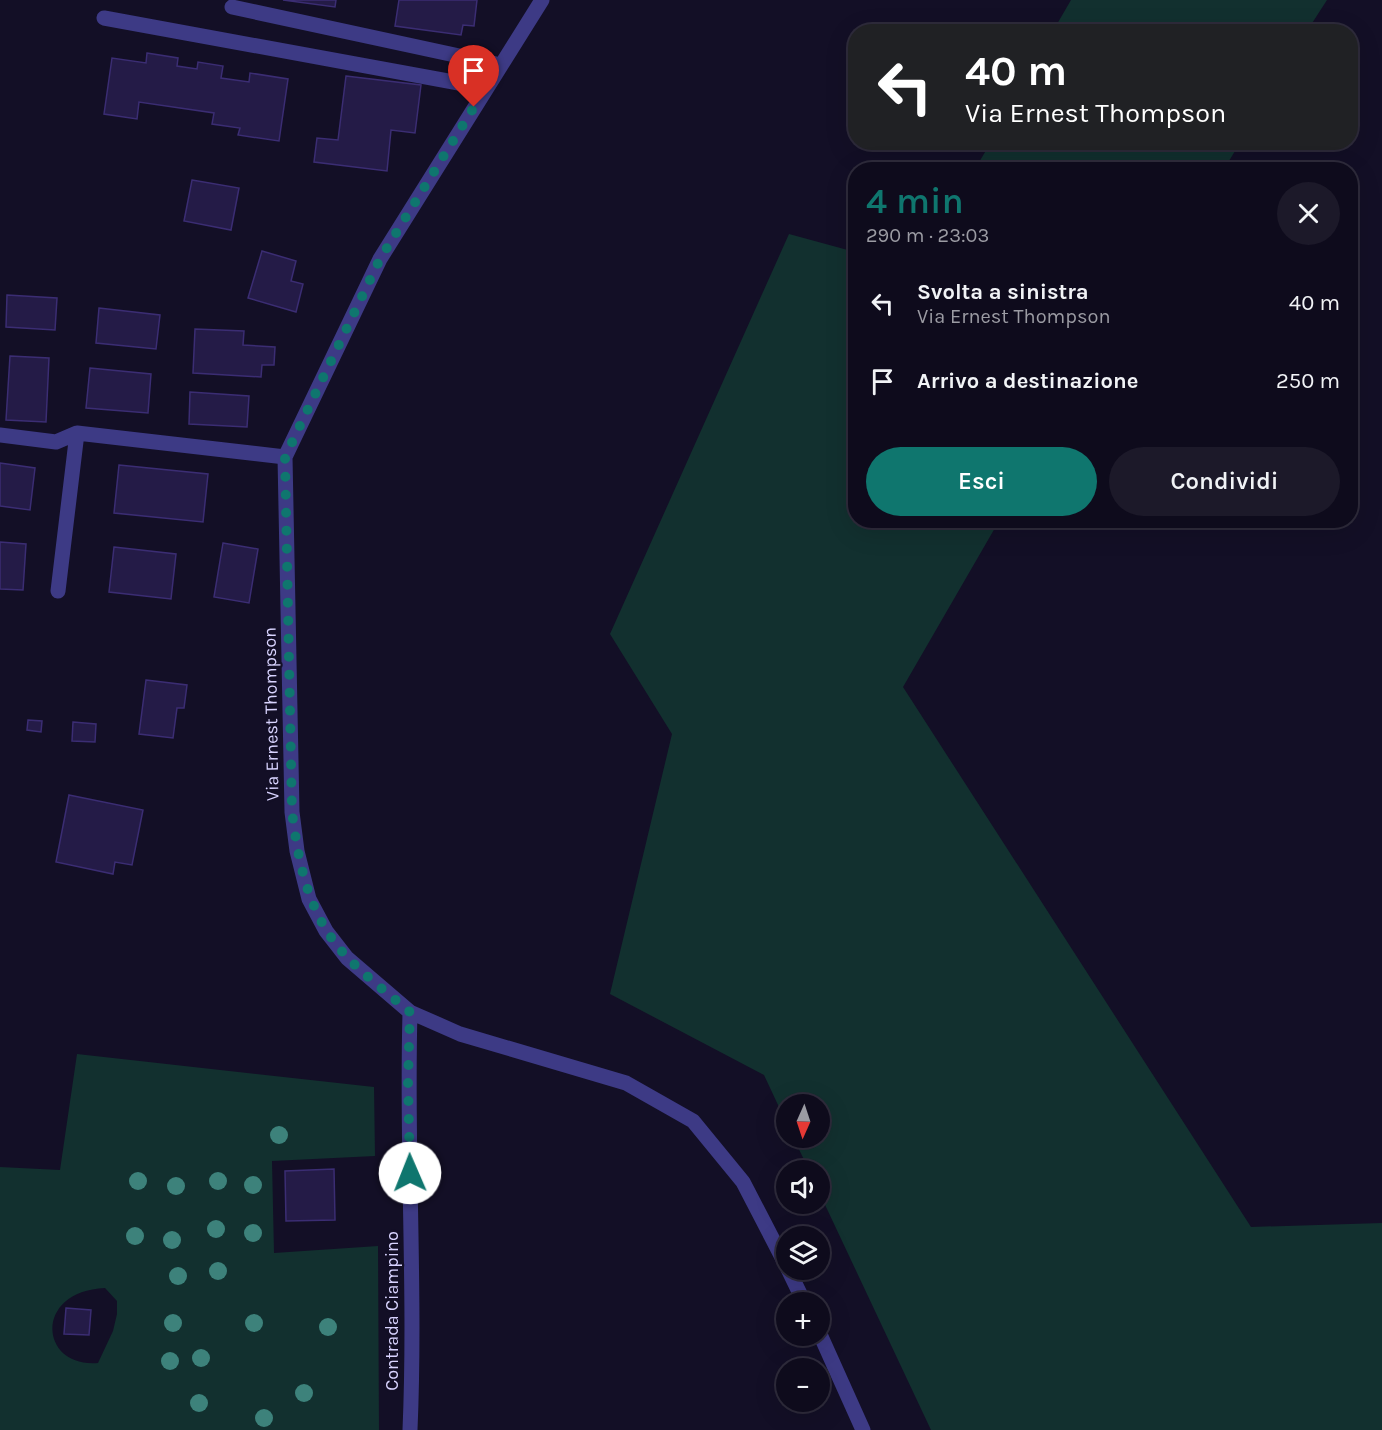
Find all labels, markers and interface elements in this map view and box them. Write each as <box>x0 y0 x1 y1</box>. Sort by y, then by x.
pin <box>448 45 499 107</box>
text: 40 m <box>965 46 1067 96</box>
icon: left <box>866 48 944 126</box>
icon: arrive <box>457 54 490 87</box>
text: Via Ernest Thompson <box>965 97 1226 129</box>
text: 4 min <box>866 180 964 222</box>
button: close <box>1277 182 1340 245</box>
text: 290 m · 23:03 <box>866 224 989 247</box>
text: Svolta a sinistra <box>917 279 1089 305</box>
icon: left <box>866 287 899 320</box>
text: 40 m <box>1289 290 1340 316</box>
text: Via Ernest Thompson <box>917 305 1110 328</box>
icon: arrive <box>866 365 899 398</box>
text: Arrivo a destinazione <box>917 368 1138 394</box>
text: 250 m <box>1276 368 1340 394</box>
button: Esci <box>866 447 1097 516</box>
button: Condividi <box>1109 447 1340 516</box>
street label: Via Ernest Thompson <box>258 627 284 801</box>
north arrow <box>776 1094 830 1148</box>
map controls <box>776 1094 830 1412</box>
position arrow <box>378 1141 442 1205</box>
button: sound <box>776 1160 830 1214</box>
button: layers <box>776 1226 830 1280</box>
street label: Contrada Ciampino <box>381 1231 403 1391</box>
button: + <box>776 1292 830 1346</box>
button: − <box>776 1358 830 1412</box>

